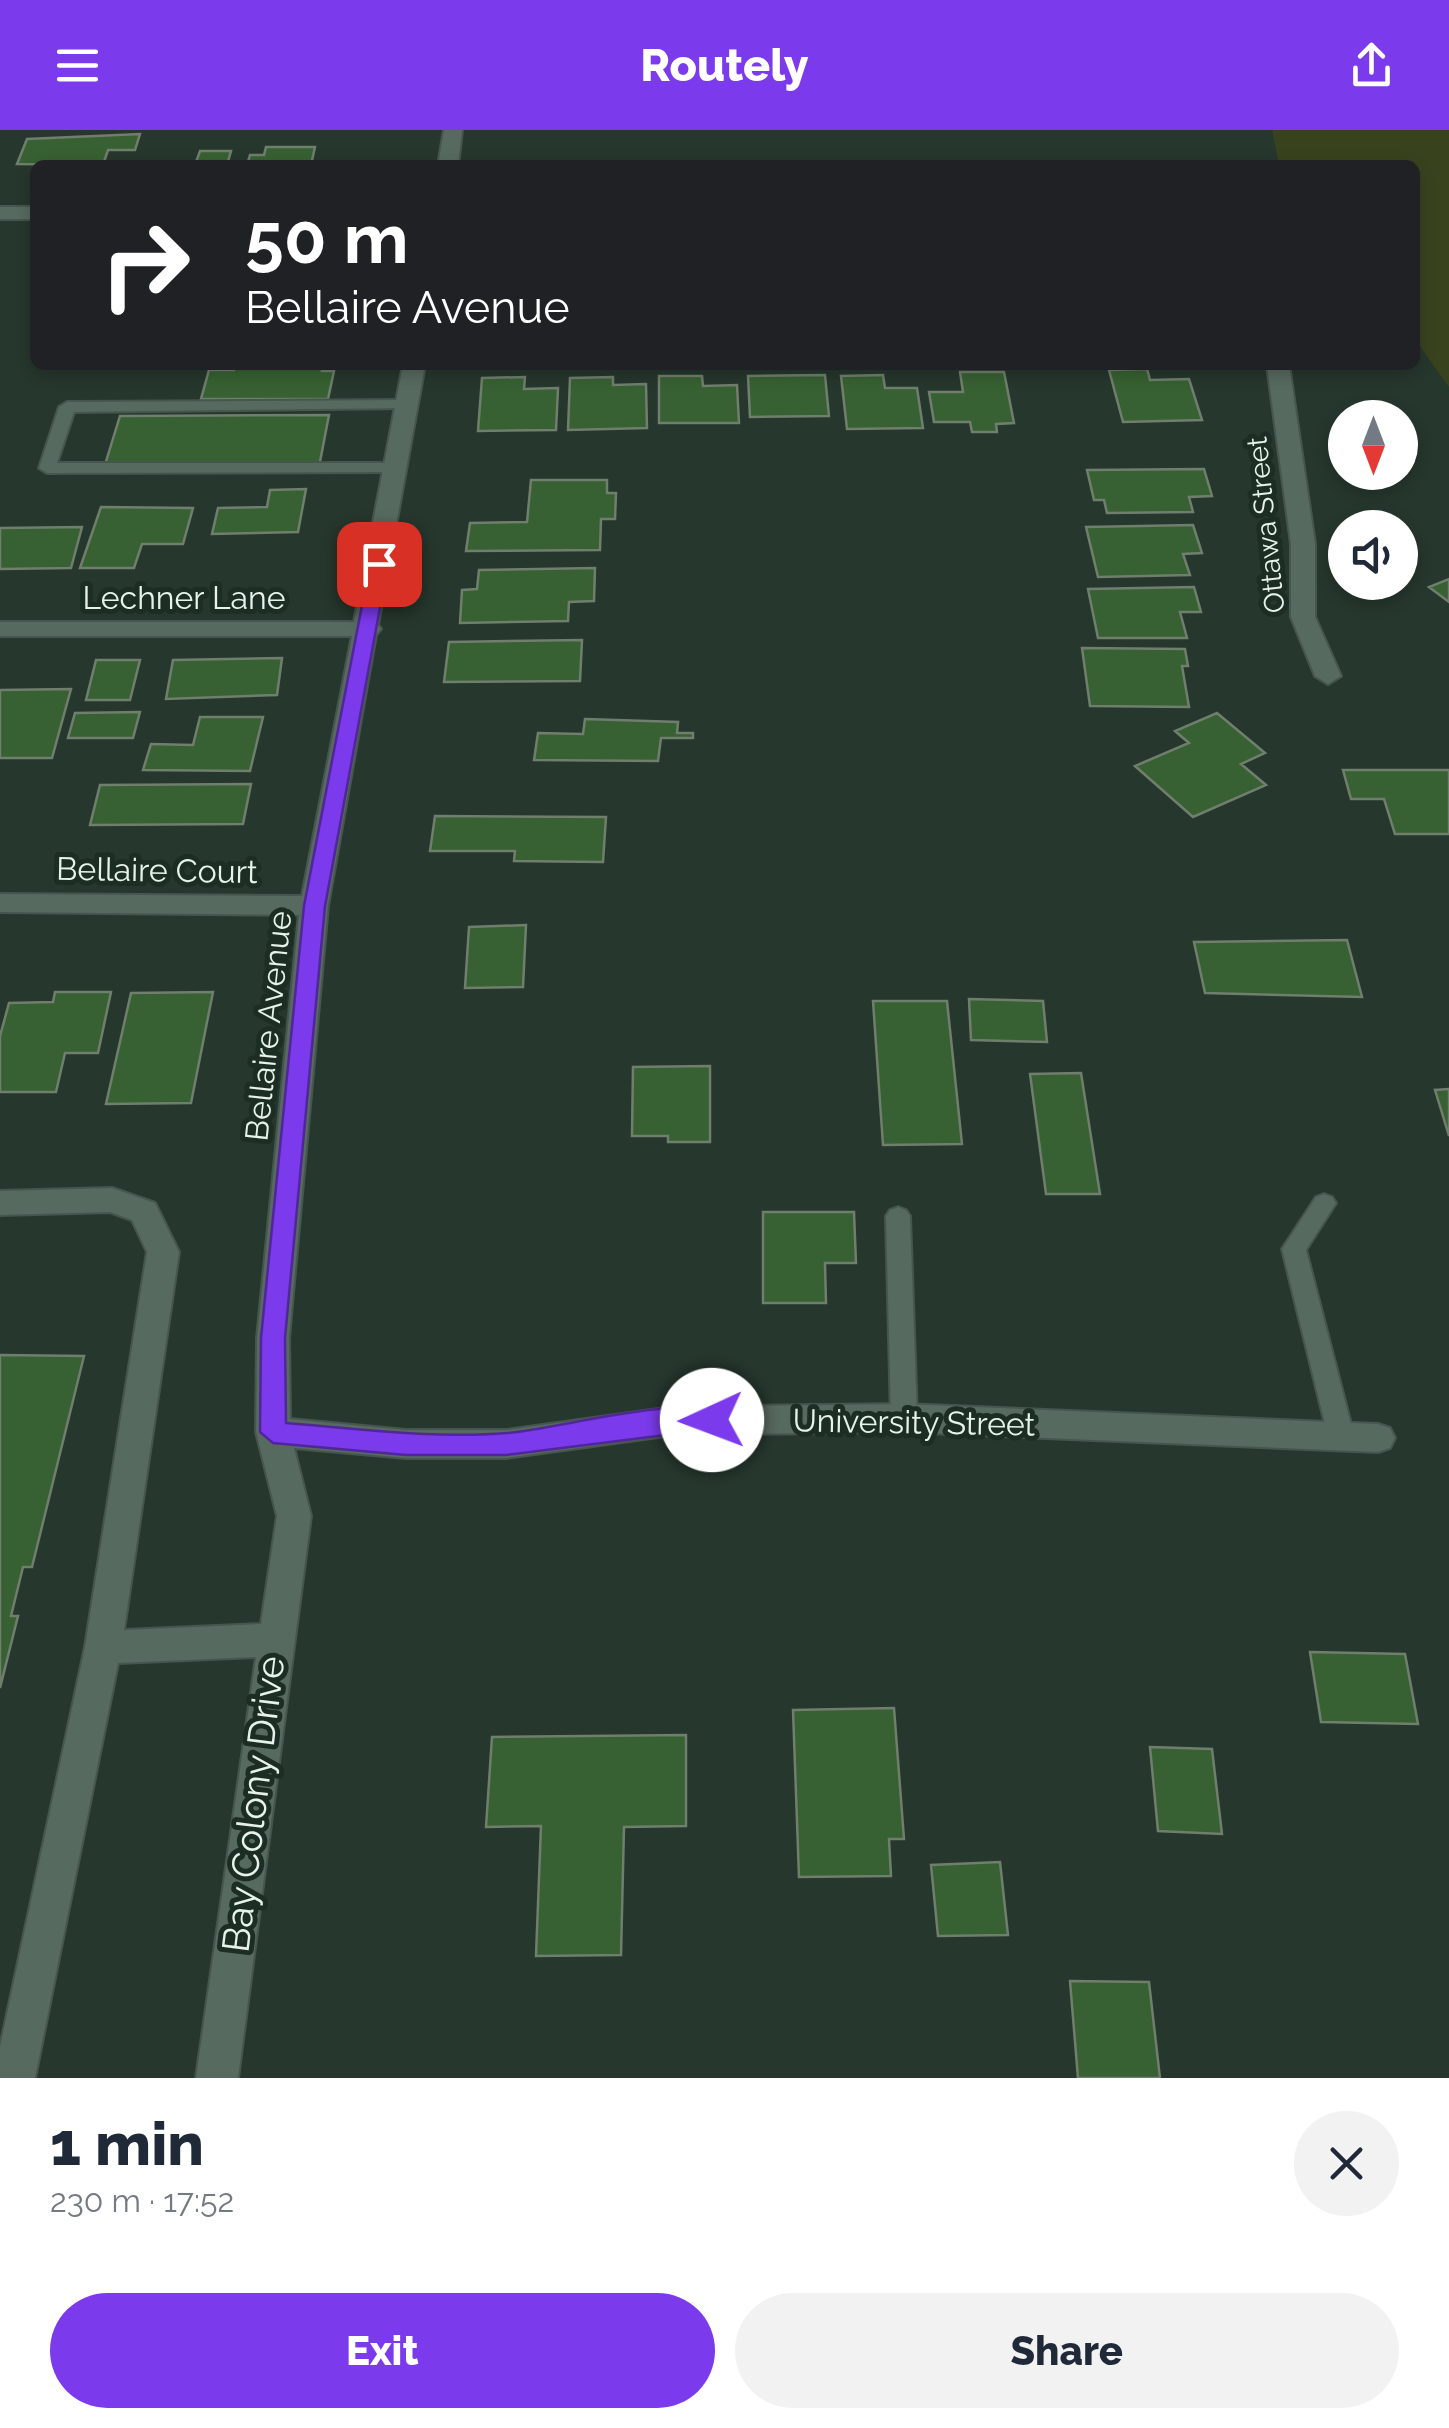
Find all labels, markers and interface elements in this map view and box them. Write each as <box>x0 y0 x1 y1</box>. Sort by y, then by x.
icon: menu <box>50 38 105 93</box>
icon: share <box>1344 38 1399 93</box>
text: Routely <box>640 39 809 92</box>
text: 50 m <box>245 197 409 279</box>
icon: right <box>80 200 210 330</box>
text: Bellaire Avenue <box>245 281 570 334</box>
north arrow <box>1328 400 1418 490</box>
map controls <box>1328 400 1418 600</box>
street label: Ottawa Street <box>1240 435 1292 615</box>
button: sound <box>1328 510 1418 600</box>
pin <box>337 522 422 607</box>
icon: arrive <box>352 537 407 592</box>
street label: Lechner Lane <box>83 579 285 616</box>
street label: Bellaire Court <box>56 850 258 890</box>
street label: Bellaire Avenue <box>238 909 298 1143</box>
position arrow <box>660 1368 764 1472</box>
street label: University Street <box>792 1401 1036 1443</box>
street label: Bay Colony Drive <box>213 1653 293 1955</box>
text: 1 min <box>50 2109 204 2179</box>
button: close <box>1294 2111 1399 2216</box>
text: 230 m · 17:52 <box>50 2182 234 2219</box>
button: Exit <box>50 2293 715 2408</box>
button: Share <box>735 2293 1399 2408</box>

